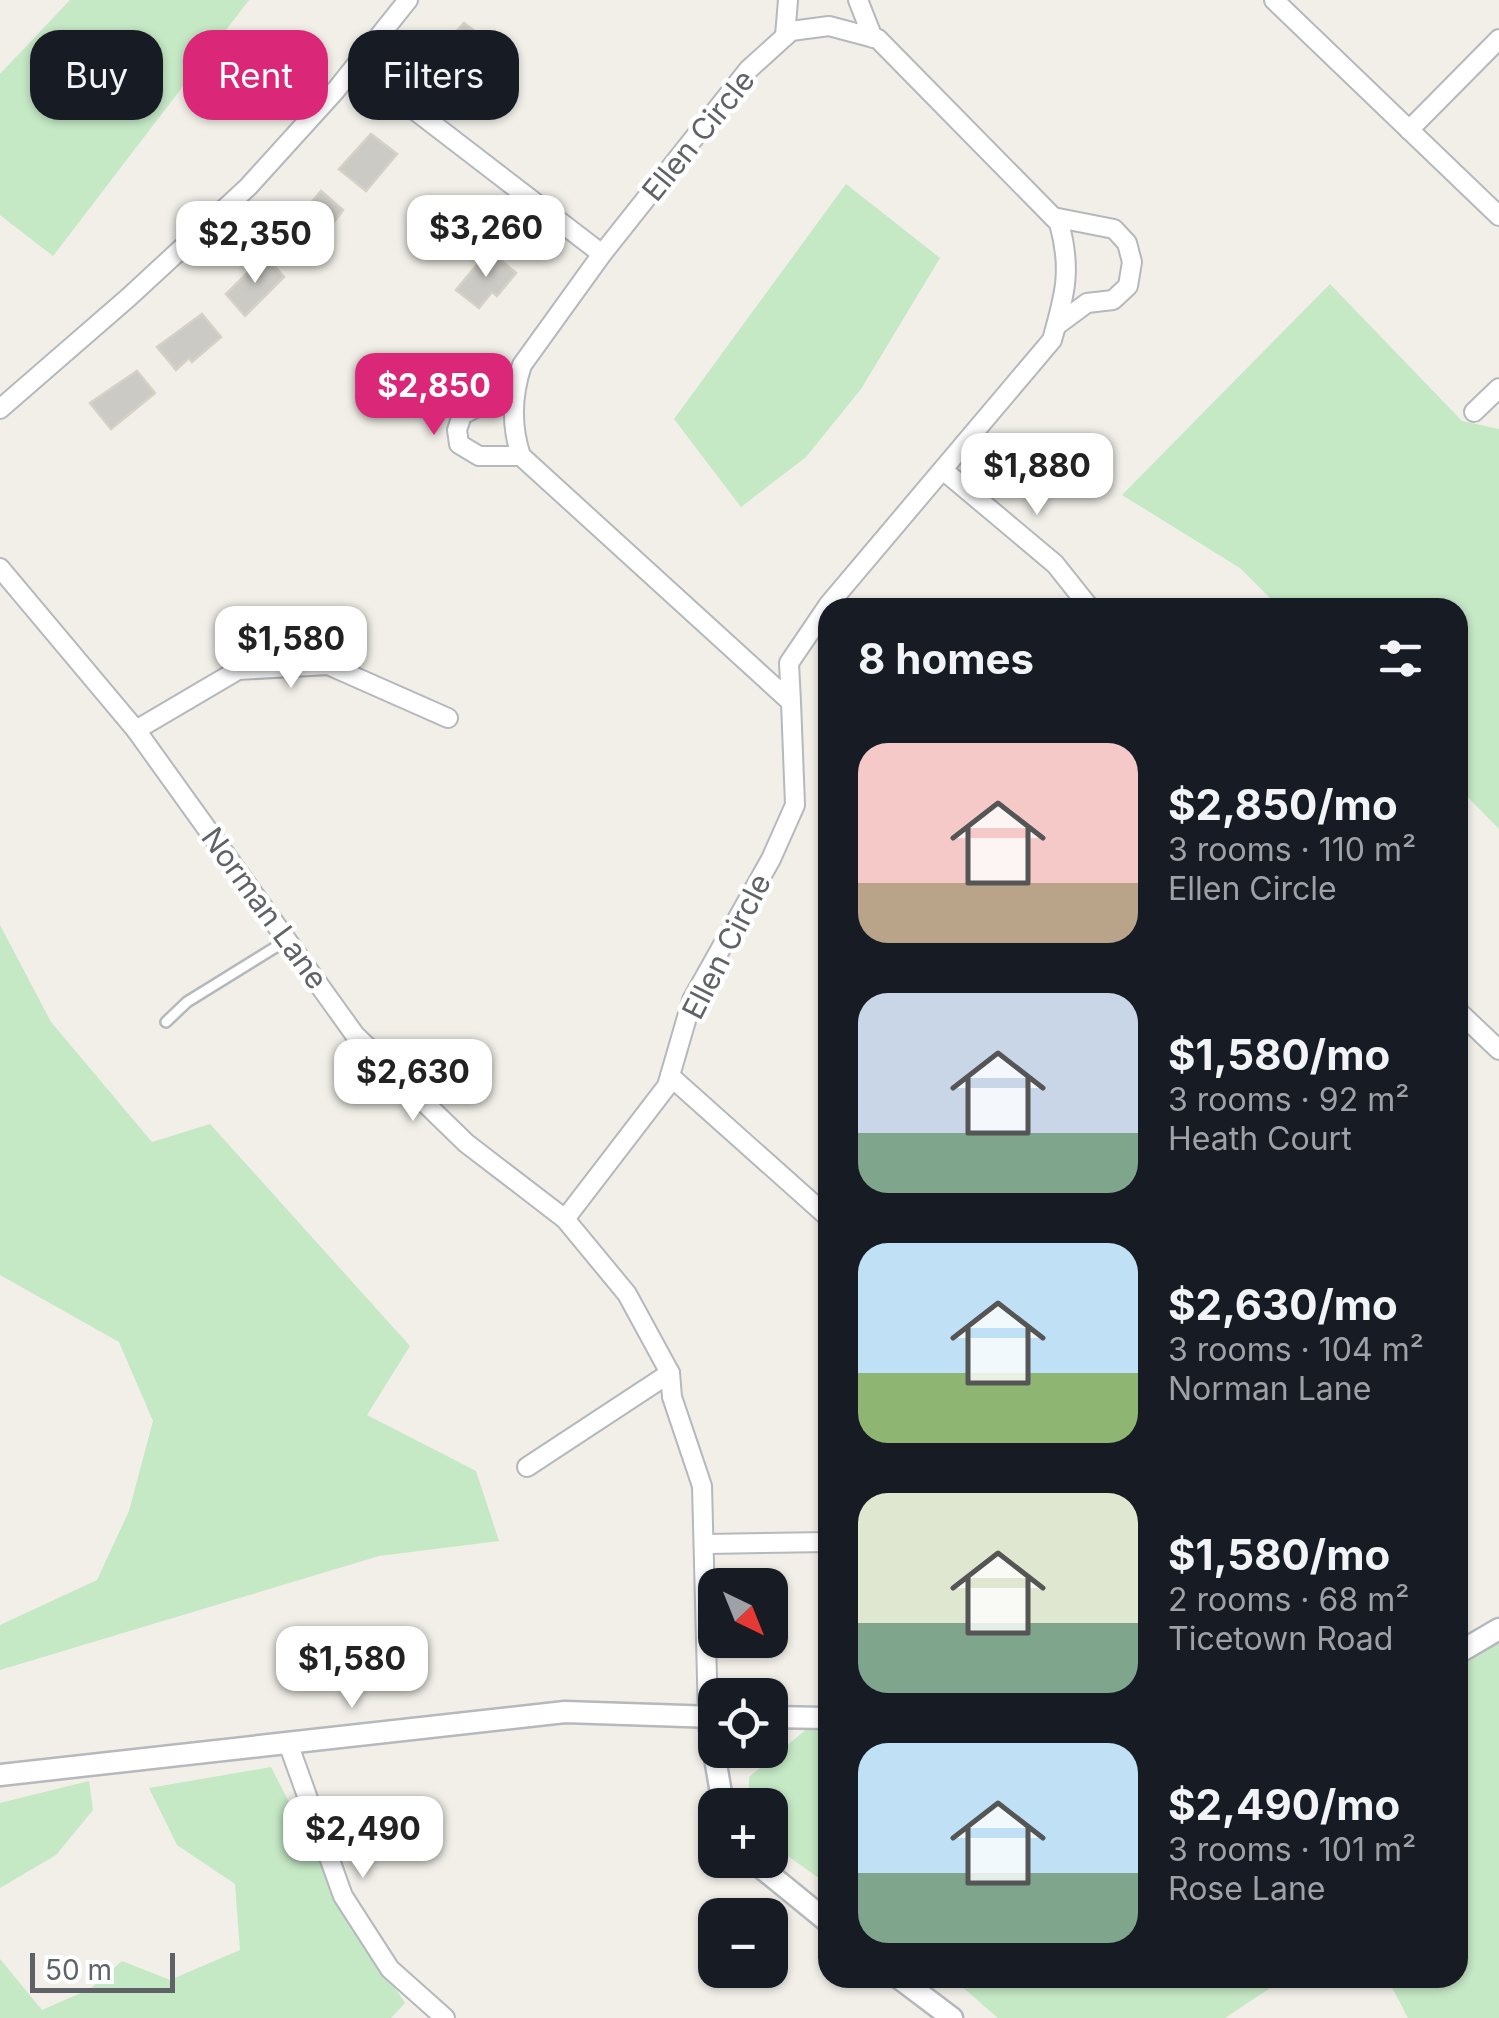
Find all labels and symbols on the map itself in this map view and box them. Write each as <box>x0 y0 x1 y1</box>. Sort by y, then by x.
street label: Ellen Circle <box>634 62 762 208</box>
pin: $3,260 <box>405 195 567 280</box>
pin: $2,350 <box>174 201 336 286</box>
pin: $2,850 <box>353 353 515 438</box>
pin: $1,880 <box>956 433 1118 518</box>
pin: $1,580 <box>210 606 372 691</box>
street label: Norman Lane <box>194 820 336 996</box>
street label: Ellen Circle <box>674 867 778 1025</box>
pin: $2,630 <box>332 1039 494 1124</box>
north arrow <box>698 1568 788 1658</box>
pin: $1,580 <box>271 1626 433 1711</box>
pin: $2,490 <box>282 1796 444 1881</box>
scale bar <box>30 1948 175 1992</box>

